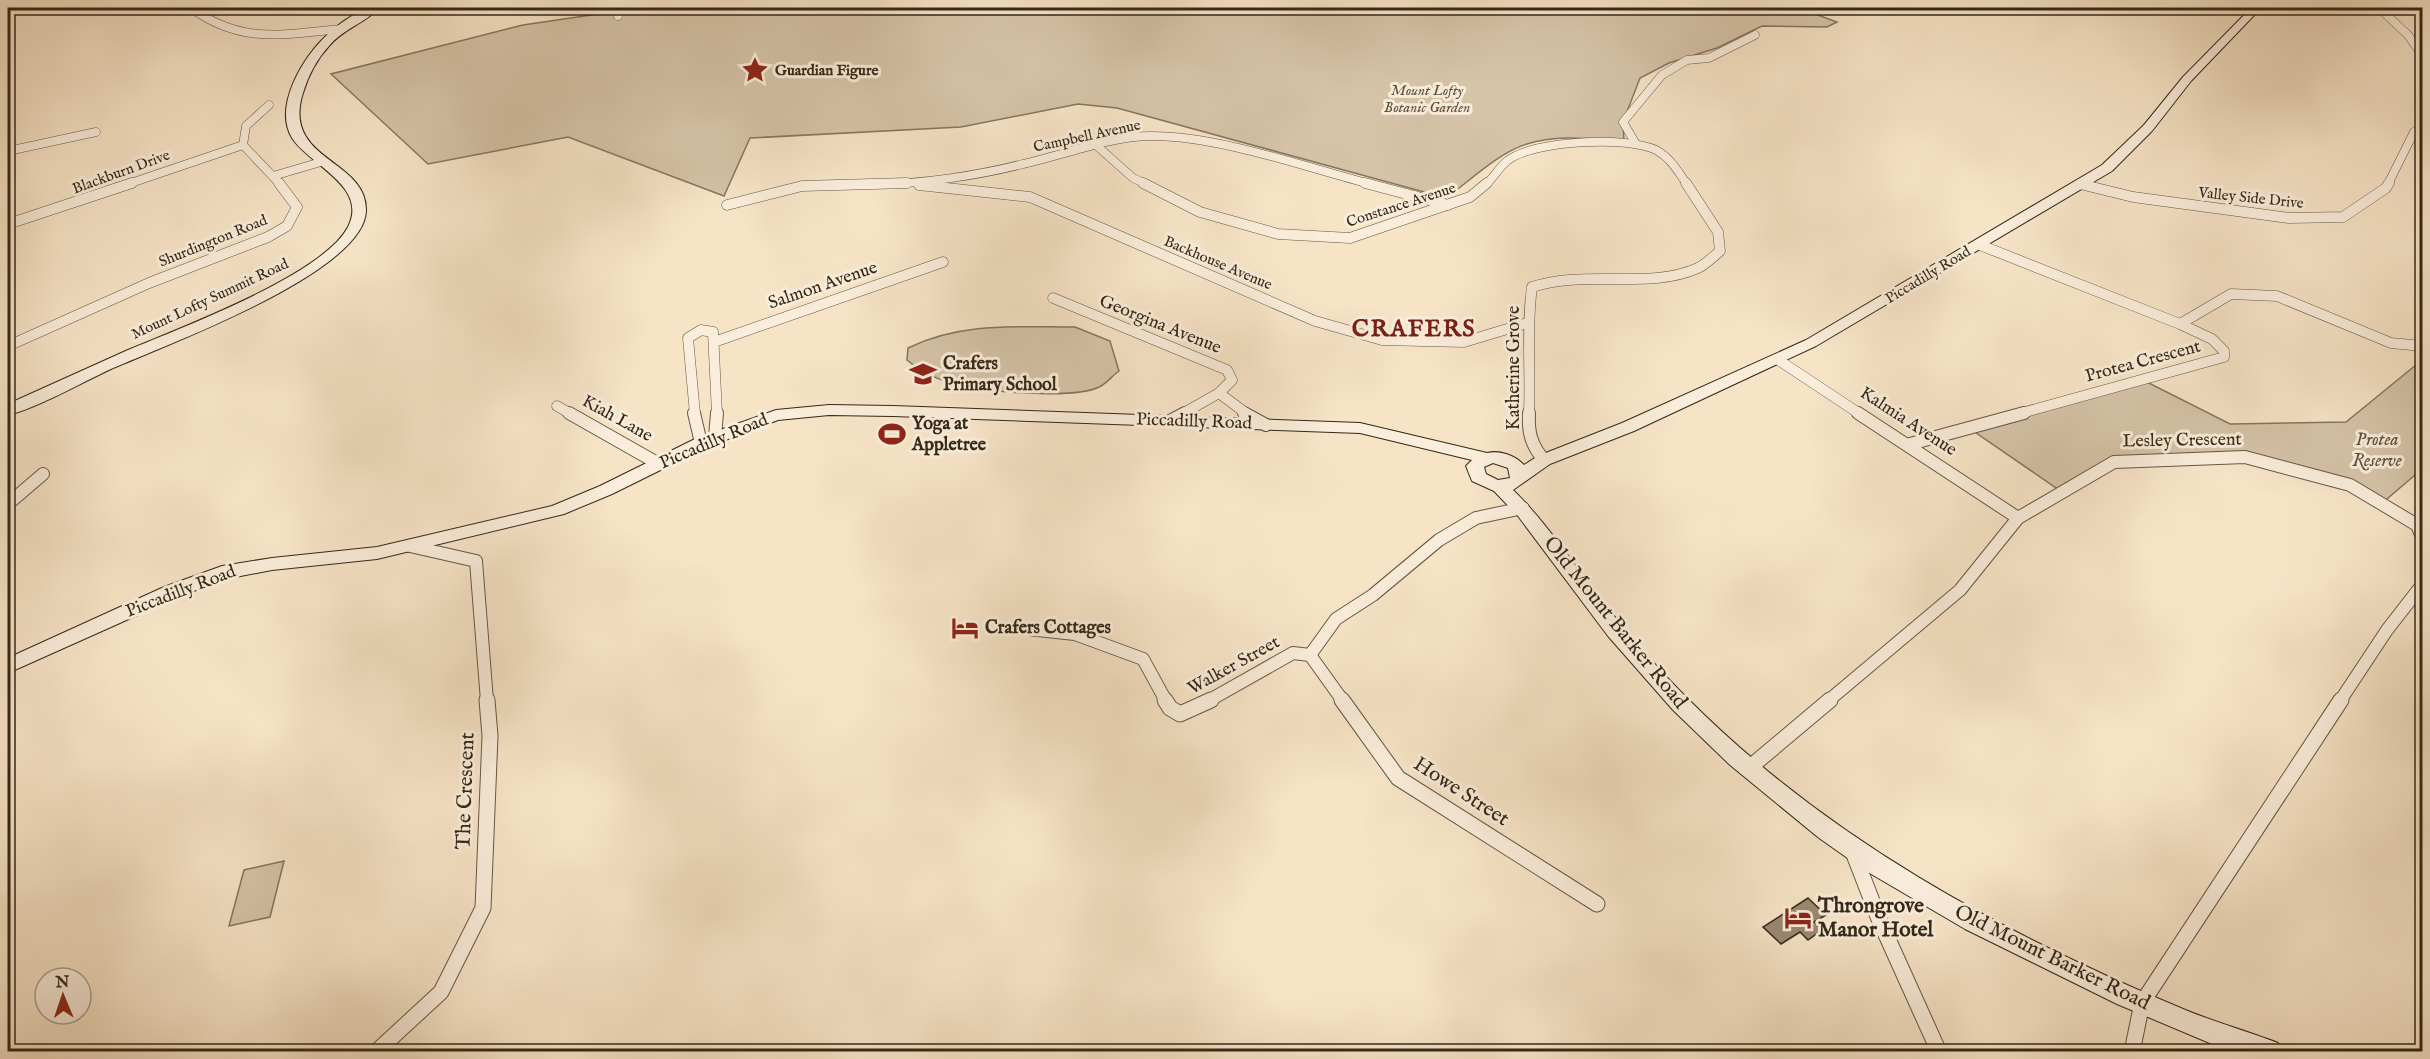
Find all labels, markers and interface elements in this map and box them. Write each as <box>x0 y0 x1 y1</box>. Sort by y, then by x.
place icon: Guardian Figure <box>740 55 770 85</box>
place label: Guardian Figure <box>775 61 878 80</box>
park label: Mount Lofty Botanic Garden <box>1384 81 1470 117</box>
street label: Campbell Avenue <box>1032 115 1142 157</box>
street label: Blackburn Drive <box>70 146 172 198</box>
street label: Constance Avenue <box>1344 178 1458 232</box>
street label: Valley Side Drive <box>2196 183 2305 213</box>
street label: Shurdington Road <box>156 210 271 271</box>
street label: Backhouse Avenue <box>1161 232 1275 294</box>
street label: Piccadilly Road <box>1882 241 1975 308</box>
street label: Mount Lofty Summit Road <box>128 254 292 344</box>
street label: Salmon Avenue <box>765 257 881 315</box>
street label: Georgina Avenue <box>1096 290 1224 360</box>
street label: Katherine Grove <box>1503 306 1526 430</box>
district label: CRAFERS <box>1352 314 1476 345</box>
street label: Protea Crescent <box>2083 336 2203 388</box>
place label: Crafers Primary School <box>943 353 1058 397</box>
school or university icon: Crafers Primary School <box>908 359 938 389</box>
street label: Kalmia Avenue <box>1855 382 1961 462</box>
street label: Kiah Lane <box>578 390 656 448</box>
street label: Piccadilly Road <box>1136 408 1253 436</box>
street label: Piccadilly Road <box>656 409 772 475</box>
place label: Yoga at Appletree <box>911 413 987 457</box>
sports icon: Yoga at Appletree <box>877 419 907 449</box>
street label: Lesley Crescent <box>2122 428 2242 454</box>
park label: Protea Reserve <box>2352 429 2402 473</box>
street label: Old Mount Barker Road <box>1537 531 1693 715</box>
street label: Piccadilly Road <box>123 560 240 624</box>
hotel icon: Crafers Cottages <box>950 613 980 643</box>
place label: Crafers Cottages <box>985 617 1112 640</box>
street label: Walker Street <box>1184 631 1284 701</box>
street label: The Crescent <box>450 732 482 850</box>
street label: Howe Street <box>1408 751 1514 833</box>
place label: Throngrove Manor Hotel <box>1817 893 1934 944</box>
street label: Old Mount Barker Road <box>1950 899 2155 1018</box>
hotel icon: Throngrove Manor Hotel <box>1783 903 1813 933</box>
north arrow <box>33 966 93 1026</box>
text: N <box>54 973 70 993</box>

